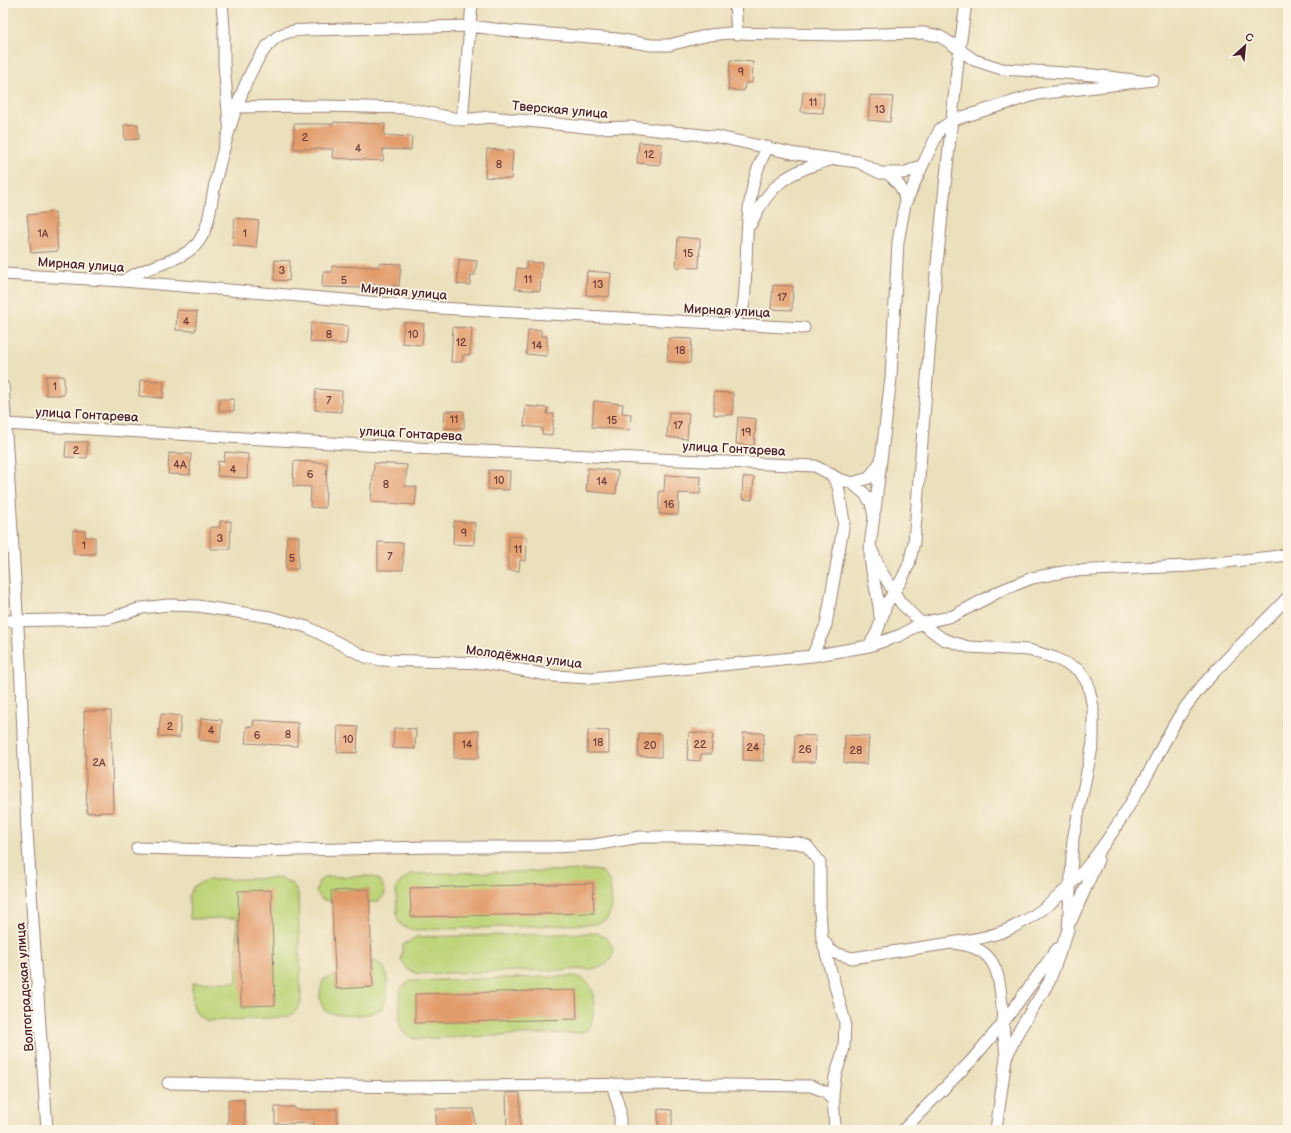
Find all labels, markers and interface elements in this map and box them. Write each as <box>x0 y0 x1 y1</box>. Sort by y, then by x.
north arrow <box>1225 26 1265 66</box>
text: С <box>1243 30 1256 45</box>
house number: 9 <box>738 66 744 79</box>
house number: 11 <box>809 96 817 109</box>
street label: Тверская улица <box>511 98 609 122</box>
house number: 13 <box>874 103 886 116</box>
house number: 2 <box>302 131 309 144</box>
house number: 4 <box>355 142 362 155</box>
house number: 12 <box>644 148 655 161</box>
house number: 8 <box>496 158 502 171</box>
house number: 1А <box>38 227 49 240</box>
house number: 1 <box>243 227 247 240</box>
house number: 15 <box>683 247 693 260</box>
street label: Мирная улица <box>37 254 125 276</box>
house number: 3 <box>279 264 286 277</box>
house number: 11 <box>524 273 532 286</box>
house number: 5 <box>341 274 347 287</box>
house number: 13 <box>592 278 604 291</box>
street label: Мирная улица <box>360 280 448 304</box>
house number: 17 <box>777 291 787 304</box>
street label: Мирная улица <box>683 301 771 321</box>
house number: 4 <box>183 315 190 328</box>
house number: 8 <box>326 328 332 341</box>
house number: 10 <box>408 328 419 341</box>
house number: 12 <box>456 336 467 349</box>
house number: 14 <box>532 339 543 352</box>
house number: 18 <box>675 344 685 357</box>
house number: 1 <box>53 380 57 393</box>
house number: 7 <box>326 394 332 407</box>
street label: улица Гонтарева <box>35 404 139 426</box>
house number: 11 <box>450 413 458 426</box>
house number: 15 <box>607 414 617 427</box>
house number: 17 <box>673 419 683 432</box>
street label: улица Гонтарева <box>359 423 463 445</box>
house number: 19 <box>741 426 751 439</box>
street label: улица Гонтарева <box>682 438 786 460</box>
house number: 2 <box>73 444 80 457</box>
house number: 4А <box>173 458 187 471</box>
house number: 4 <box>230 463 237 476</box>
house number: 6 <box>307 468 314 481</box>
house number: 10 <box>494 474 505 487</box>
house number: 14 <box>597 475 608 488</box>
house number: 8 <box>383 478 389 491</box>
house number: 16 <box>664 498 675 511</box>
house number: 9 <box>461 527 467 540</box>
house number: 3 <box>217 532 224 545</box>
house number: 1 <box>82 539 86 552</box>
house number: 11 <box>514 543 522 556</box>
house number: 7 <box>387 550 393 563</box>
house number: 5 <box>289 552 295 565</box>
street label: Молодёжная улица <box>465 642 583 672</box>
house number: 2 <box>167 720 174 733</box>
house number: 4 <box>208 724 215 737</box>
house number: 8 <box>285 728 291 741</box>
house number: 6 <box>254 729 261 742</box>
house number: 10 <box>343 733 354 746</box>
house number: 18 <box>593 736 603 749</box>
house number: 14 <box>462 738 473 751</box>
house number: 22 <box>694 738 707 751</box>
house number: 20 <box>644 739 657 752</box>
house number: 24 <box>746 741 760 754</box>
house number: 26 <box>798 743 812 756</box>
house number: 28 <box>850 744 862 757</box>
house number: 2А <box>92 756 106 769</box>
street label: Волгоградская улица <box>12 922 37 1052</box>

